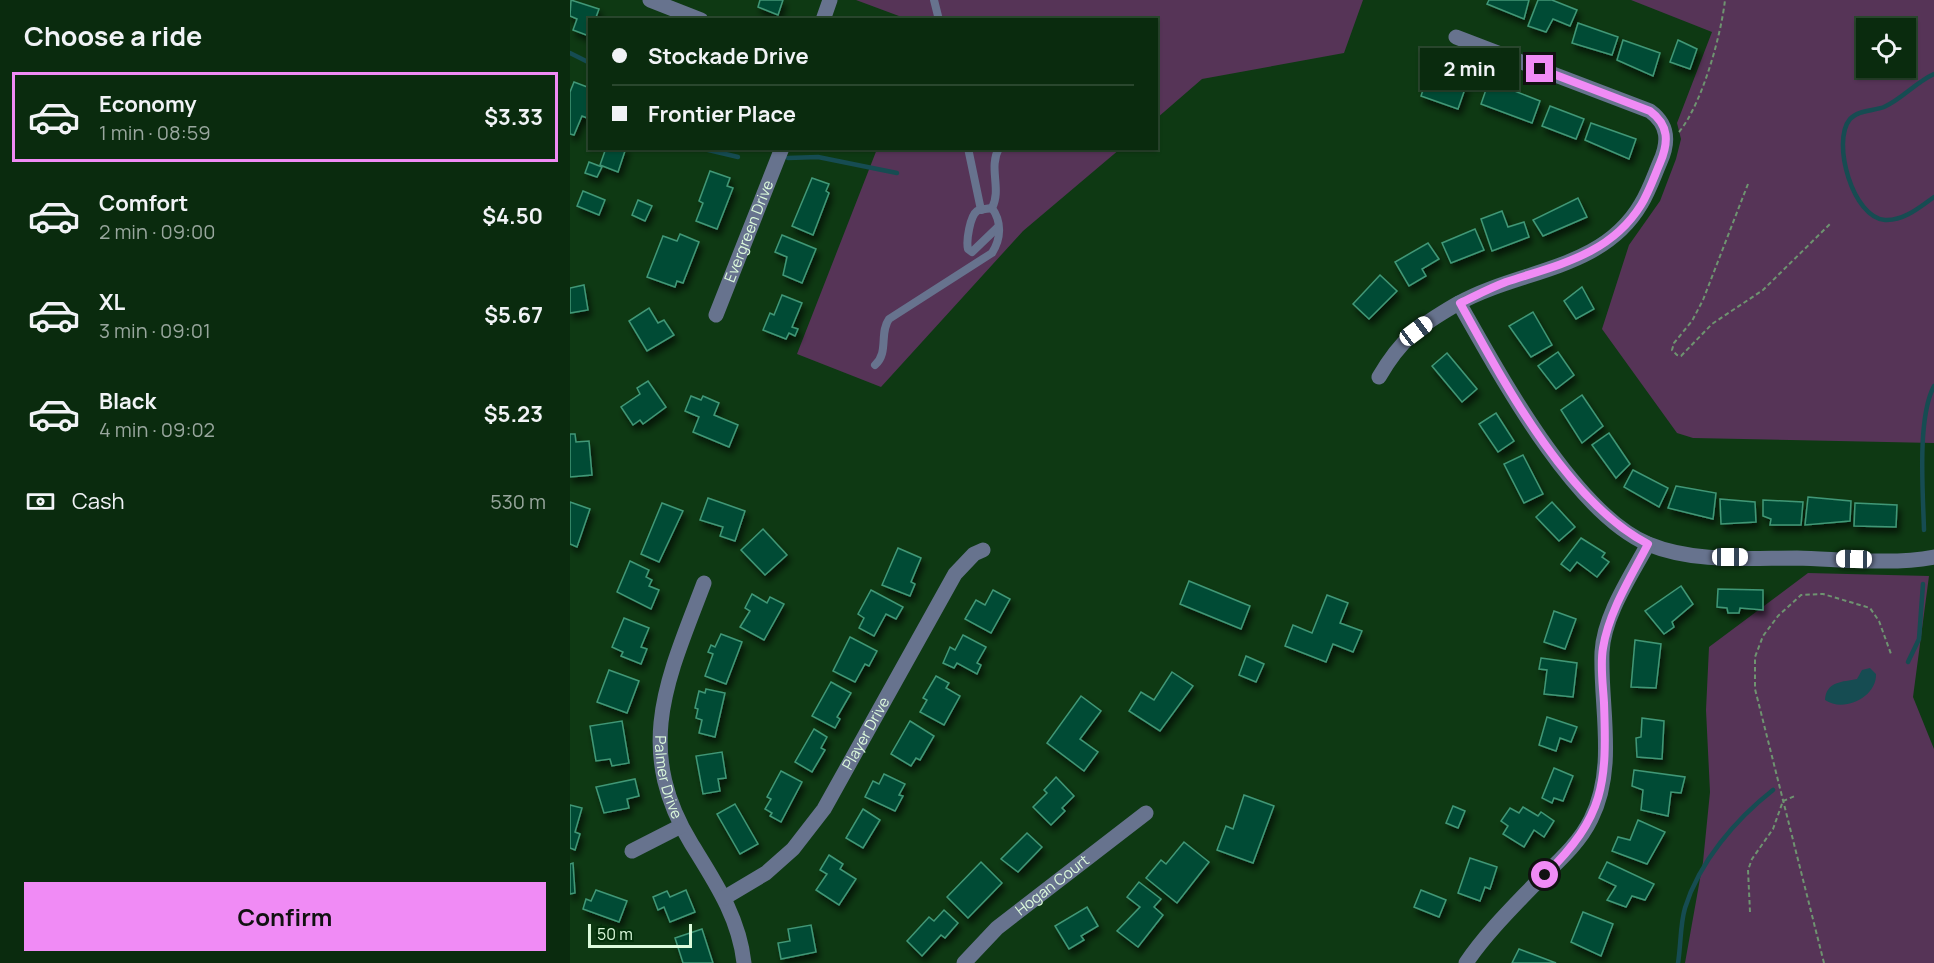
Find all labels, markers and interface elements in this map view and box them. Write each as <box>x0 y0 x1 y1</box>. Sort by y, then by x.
text: Choose a ride <box>24 17 202 54</box>
map controls <box>1856 18 1916 78</box>
button: locate <box>1856 18 1916 78</box>
text: Stockade Drive <box>648 41 809 71</box>
callout: 2 min <box>1420 48 1519 90</box>
text: 2 min <box>1443 55 1496 82</box>
route end <box>1526 55 1553 82</box>
text: Economy <box>99 89 197 119</box>
icon: car <box>27 90 81 144</box>
text: Frontier Place <box>648 99 796 129</box>
text: $3.33 <box>484 102 543 132</box>
text: 1 min · 08:59 <box>99 119 211 146</box>
street label: Evergreen Drive <box>719 177 778 285</box>
text: Comfort <box>99 188 188 218</box>
icon: car <box>27 189 81 243</box>
text: $4.50 <box>482 201 543 231</box>
text: 2 min · 09:00 <box>99 218 215 245</box>
text: XL <box>99 287 125 317</box>
icon: car <box>27 288 81 342</box>
text: $5.67 <box>484 300 543 330</box>
car <box>1396 313 1436 349</box>
text: 3 min · 09:01 <box>99 317 211 344</box>
text: Black <box>99 386 156 416</box>
icon: car <box>27 387 81 441</box>
text: $5.23 <box>484 399 543 429</box>
text: 4 min · 09:02 <box>99 416 215 443</box>
icon: cash <box>24 485 57 518</box>
text: Cash <box>72 486 125 516</box>
text: 530 m <box>490 488 546 515</box>
car <box>1712 548 1748 566</box>
car <box>1836 550 1872 568</box>
street label: Player Drive <box>837 693 894 774</box>
street label: Palmer Drive <box>650 735 688 822</box>
street label: Hogan Court <box>1011 850 1093 920</box>
route start <box>1531 861 1558 888</box>
button: Confirm <box>24 882 546 951</box>
scale bar <box>588 921 692 948</box>
text: 50 m <box>597 923 633 945</box>

